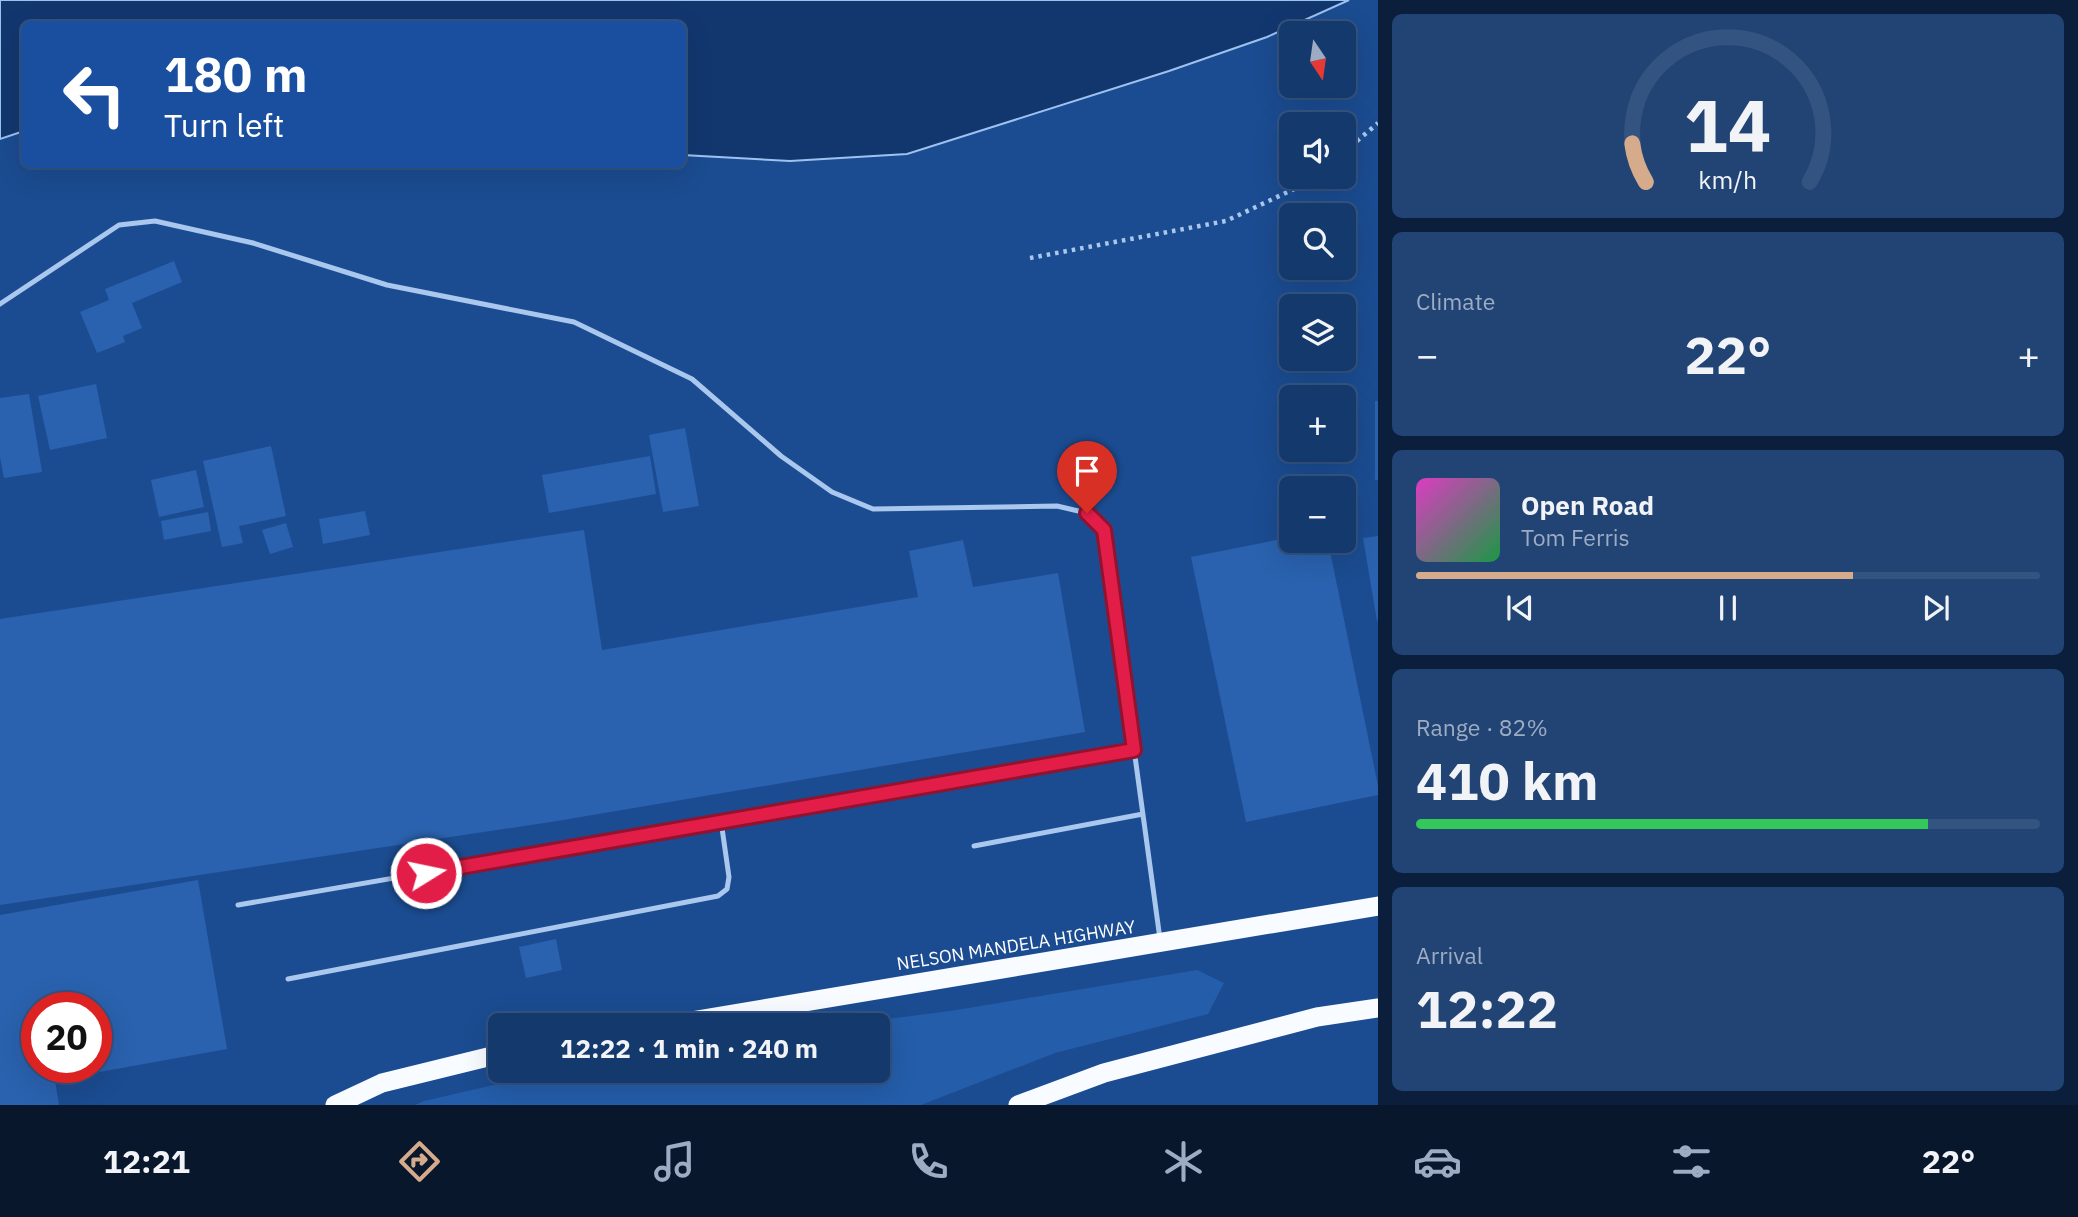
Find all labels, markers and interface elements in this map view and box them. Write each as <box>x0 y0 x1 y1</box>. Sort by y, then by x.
north arrow <box>1279 21 1356 98</box>
map controls <box>1279 21 1356 553</box>
text: 180 m <box>164 42 308 105</box>
icon: left <box>49 49 140 140</box>
text: 14 <box>1684 77 1772 172</box>
text: Turn left <box>164 104 284 146</box>
button: sound <box>1279 112 1356 189</box>
text: km/h <box>1699 163 1757 196</box>
button: search <box>1279 203 1356 280</box>
text: Climate <box>1416 286 1495 316</box>
button: layers <box>1279 294 1356 371</box>
text: 22° <box>1685 321 1771 388</box>
text: − <box>1416 330 1439 379</box>
text: + <box>2017 330 2040 379</box>
button: + <box>1279 385 1356 462</box>
pin <box>1057 441 1117 513</box>
icon: arrive <box>1068 452 1106 490</box>
button: − <box>1279 476 1356 553</box>
text: Open Road <box>1521 488 1654 522</box>
text: Tom Ferris <box>1521 522 1630 552</box>
icon: previous <box>1501 589 1539 627</box>
icon: pause <box>1709 589 1747 627</box>
icon: next <box>1917 589 1955 627</box>
text: Range · 82% <box>1416 712 1548 742</box>
text: 410 km <box>1416 747 1598 814</box>
position arrow <box>389 836 463 910</box>
street label: NELSON MANDELA HIGHWAY <box>895 915 1137 975</box>
text: Arrival <box>1416 940 1483 970</box>
text: 12:22 <box>1416 975 1558 1042</box>
speed limit sign: 20 <box>21 992 112 1083</box>
text: 12:22 · 1 min · 240 m <box>560 1031 818 1065</box>
icon: directions <box>395 1137 444 1186</box>
icon: music <box>650 1137 699 1186</box>
icon: phone <box>904 1137 953 1186</box>
icon: climate <box>1159 1137 1208 1186</box>
icon: car <box>1413 1137 1462 1186</box>
icon: filters <box>1667 1137 1716 1186</box>
text: 12:21 <box>103 1140 190 1182</box>
text: 22° <box>1922 1140 1975 1182</box>

